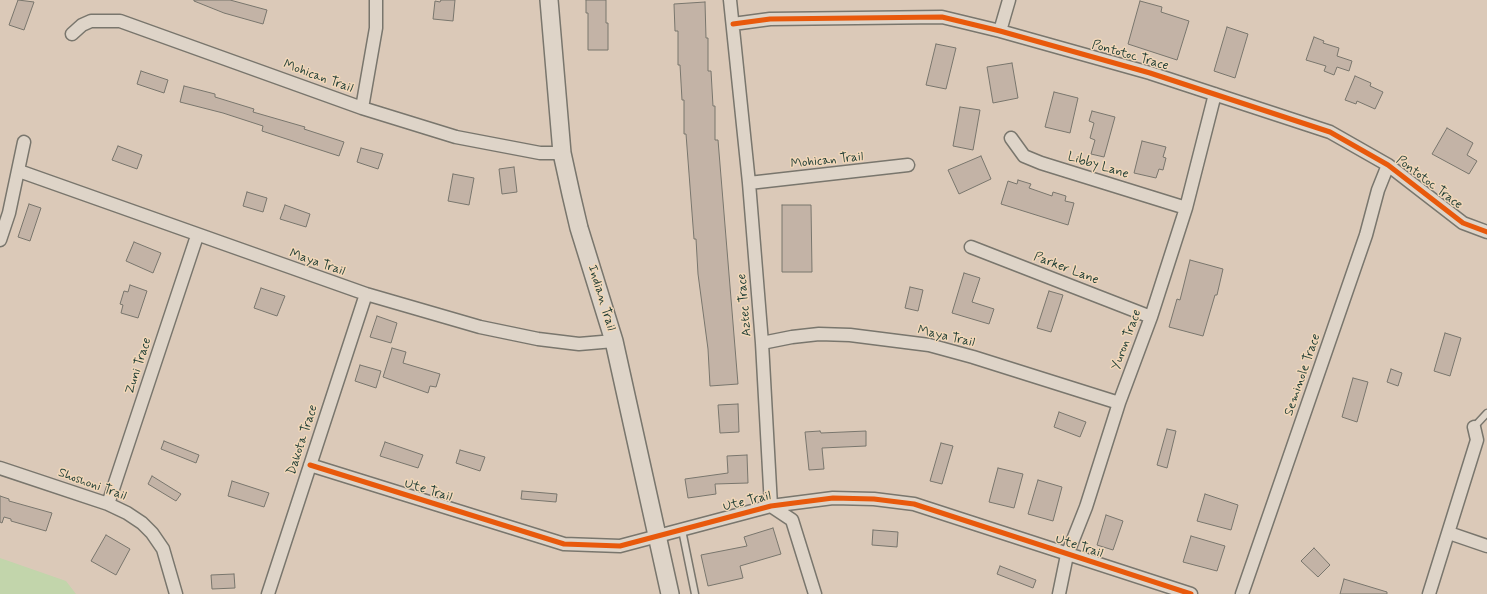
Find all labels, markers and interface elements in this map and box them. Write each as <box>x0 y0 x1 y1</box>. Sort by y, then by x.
street label: Pontotoc Trace <box>1090 38 1170 74</box>
street label: Mohican Trail <box>281 57 355 97</box>
street label: Mohican Trail <box>790 149 864 173</box>
street label: Libby Lane <box>1066 149 1130 183</box>
street label: Pontotoc Trace <box>1393 153 1465 213</box>
street label: Maya Trail <box>287 246 347 280</box>
street label: Parker Lane <box>1031 249 1101 289</box>
street label: Indian Trail <box>584 263 618 333</box>
street label: Aztec Trace <box>734 273 756 337</box>
street label: Yuron Trace <box>1109 307 1145 373</box>
street label: Maya Trail <box>916 323 976 351</box>
street label: Seminole Trace <box>1282 332 1324 418</box>
street label: Zuni Trace <box>123 336 155 396</box>
street label: Dakota Trace <box>284 403 322 477</box>
street label: Shoshoni Trail <box>56 465 128 505</box>
street label: Ute Trail <box>402 476 454 506</box>
street label: Ute Trail <box>721 489 773 515</box>
street label: Ute Trail <box>1053 532 1105 562</box>

